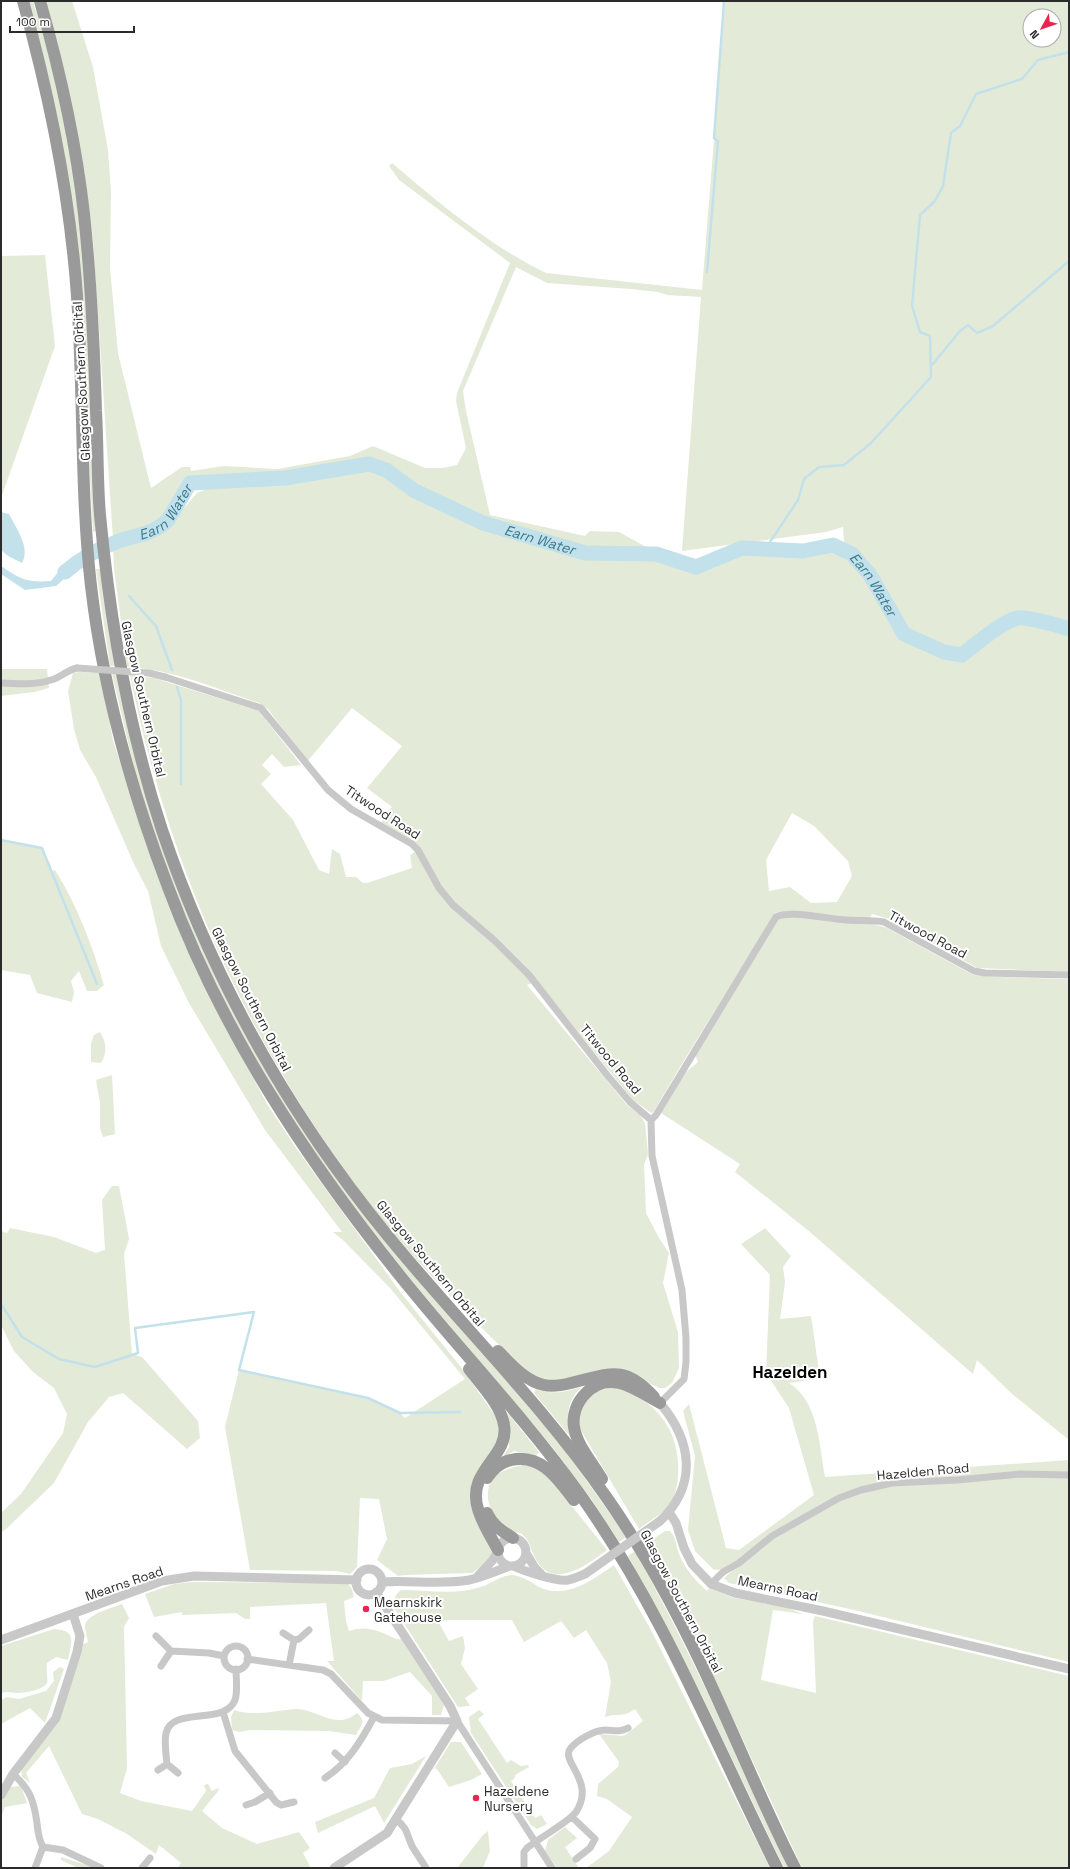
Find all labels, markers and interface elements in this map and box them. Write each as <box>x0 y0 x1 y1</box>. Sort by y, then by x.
scale bar <box>10 8 134 34</box>
north arrow <box>1022 8 1062 48</box>
text: 100 m <box>16 14 50 30</box>
text: N <box>1027 27 1042 42</box>
street label: Glasgow Southern Orbital <box>69 301 94 461</box>
water label: Earn Water <box>137 480 197 544</box>
water label: Earn Water <box>502 521 579 559</box>
water label: Earn Water <box>846 549 902 621</box>
street label: Glasgow Southern Orbital <box>117 619 170 779</box>
street label: Titwood Road <box>342 782 424 843</box>
street label: Titwood Road <box>886 907 970 962</box>
street label: Glasgow Southern Orbital <box>208 924 295 1074</box>
street label: Titwood Road <box>576 1021 645 1098</box>
street label: Glasgow Southern Orbital <box>373 1197 488 1330</box>
district label: Hazelden <box>752 1361 828 1383</box>
street label: Hazelden Road <box>876 1459 970 1484</box>
street label: Glasgow Southern Orbital <box>637 1527 727 1676</box>
street label: Mearns Road <box>83 1562 165 1605</box>
street label: Mearns Road <box>736 1572 819 1605</box>
place label: Mearnskirk Gatehouse <box>374 1594 442 1626</box>
marker: Mearnskirk Gatehouse <box>361 1604 371 1614</box>
place label: Hazeldene Nursery <box>484 1783 549 1815</box>
marker: Hazeldene Nursery <box>471 1793 481 1803</box>

